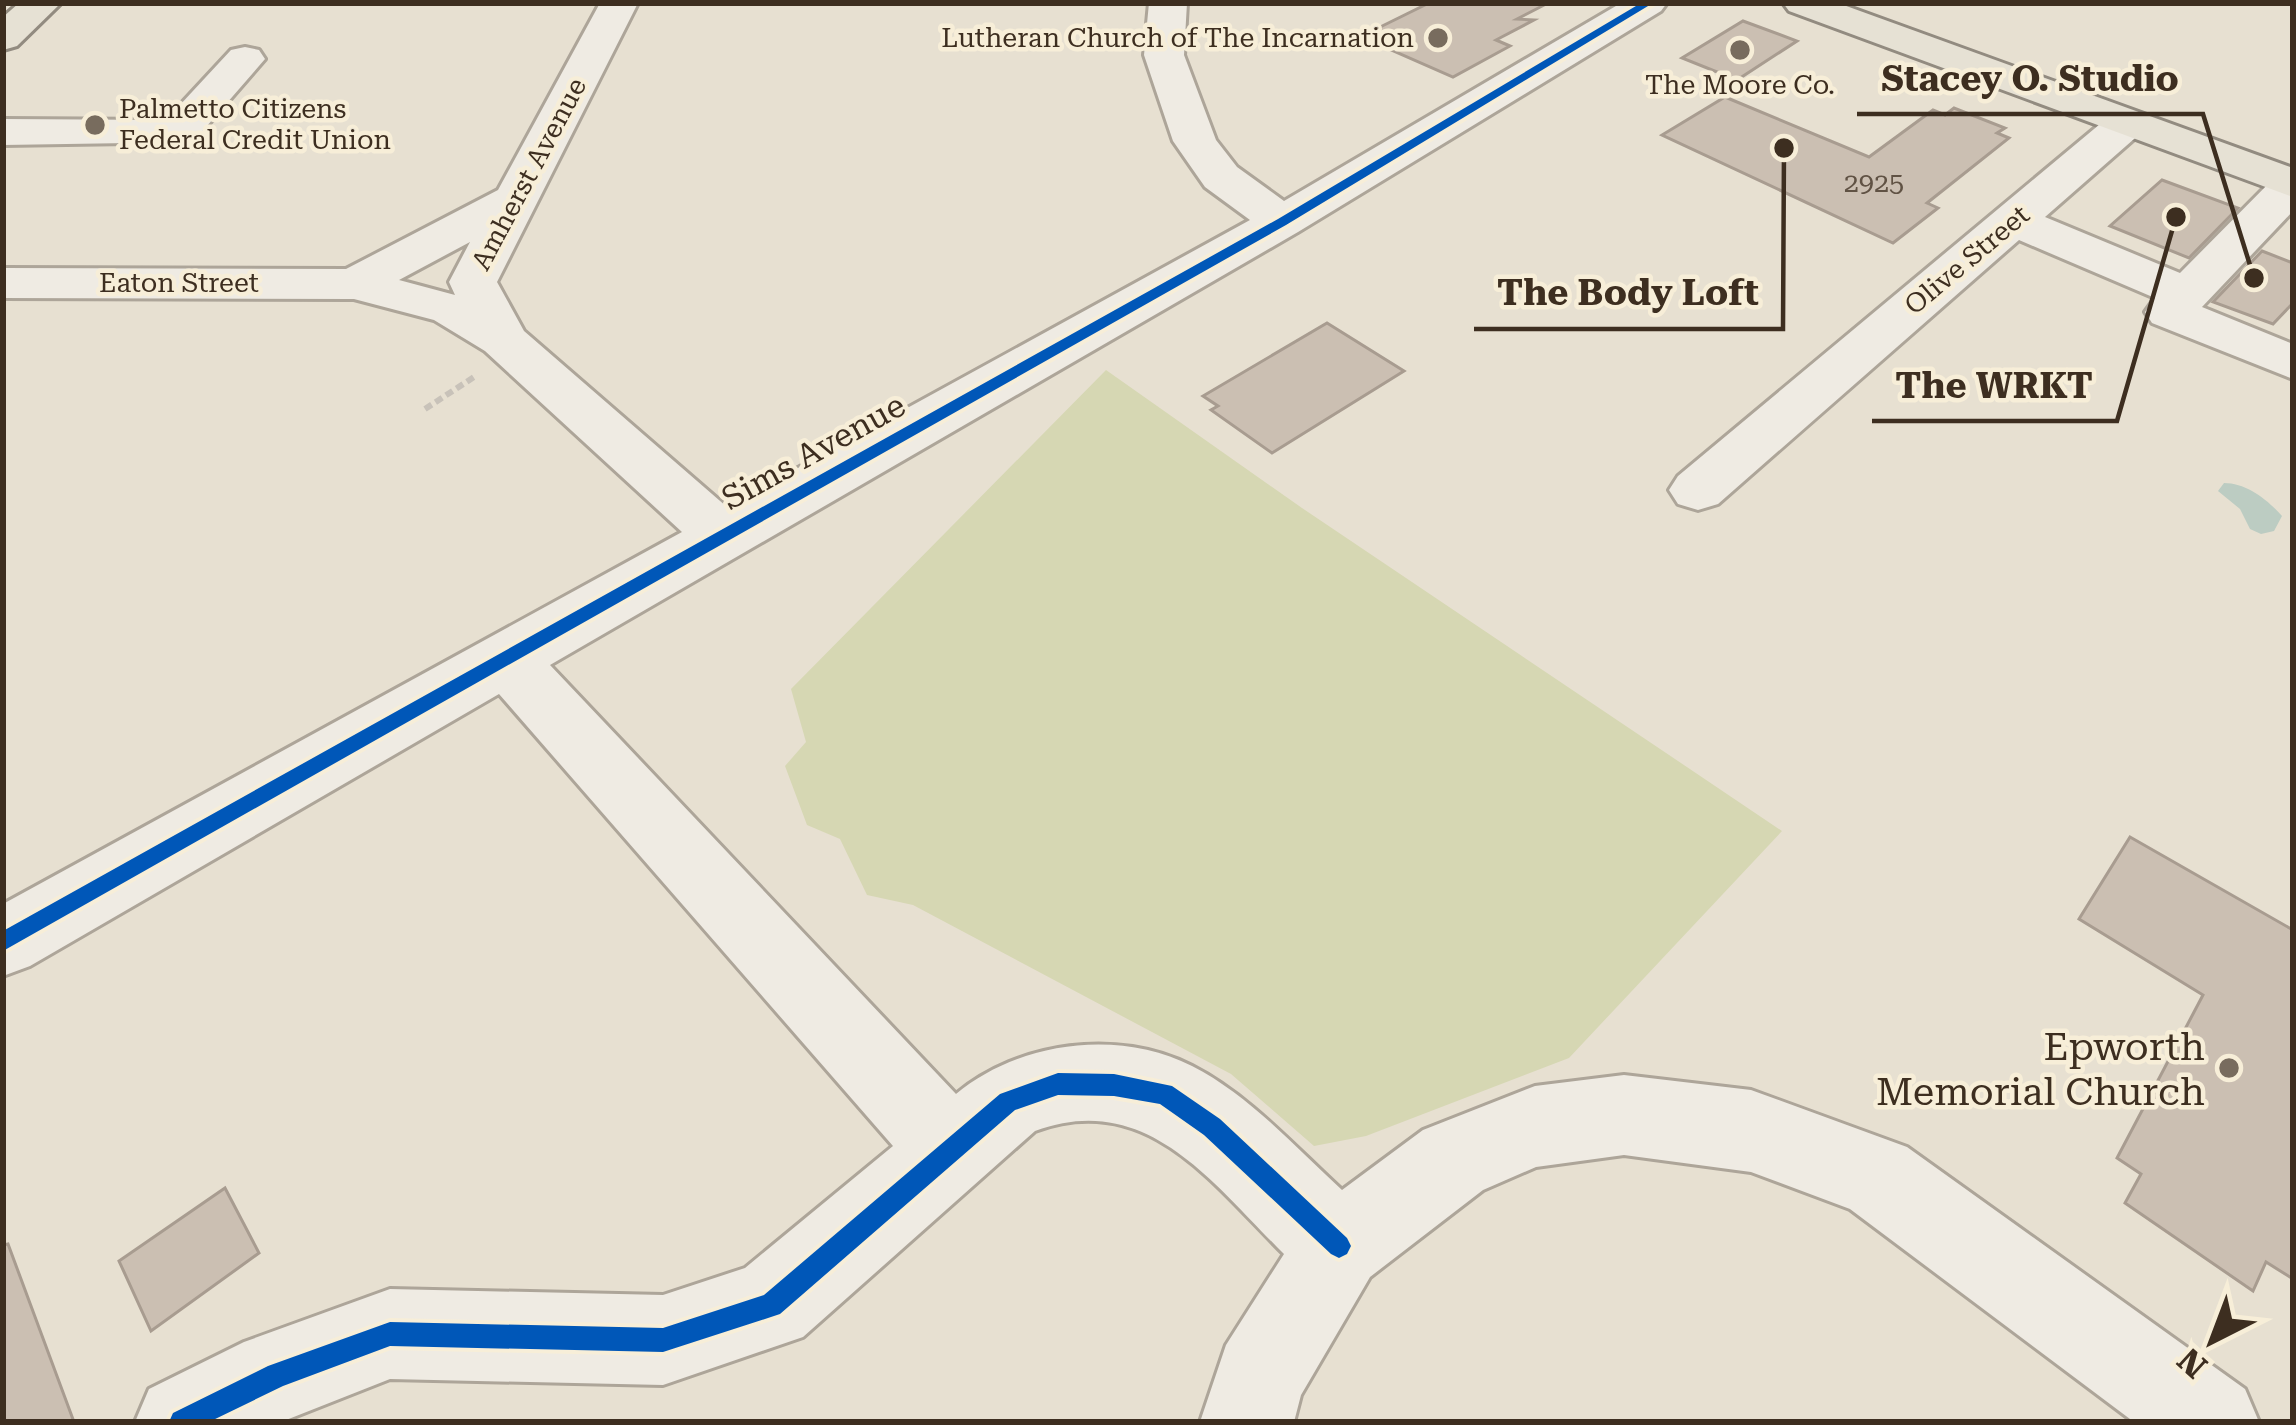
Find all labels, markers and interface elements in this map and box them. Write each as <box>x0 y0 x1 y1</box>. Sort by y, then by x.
place label: Lutheran Church of The Incarnation <box>941 22 1414 54</box>
marker: Lutheran Church of The Incarnation <box>1425 25 1451 51</box>
marker: The Moore Co. <box>1727 37 1753 63</box>
callout: Stacey O. Studio <box>1857 42 2203 114</box>
text: Stacey O. Studio <box>1881 58 2179 100</box>
place label: The Moore Co. <box>1645 69 1835 101</box>
street label: Amherst Avenue <box>465 72 593 276</box>
place label: Palmetto Citizens Federal Credit Union <box>119 93 391 156</box>
marker: Palmetto Citizens Federal Credit Union <box>82 112 108 138</box>
house number: 2925 <box>1844 167 1904 199</box>
street label: Olive Street <box>1898 199 2036 321</box>
callout: The Body Loft <box>1474 257 1783 329</box>
street label: Eaton Street <box>99 267 259 299</box>
text: The Body Loft <box>1497 272 1759 314</box>
callout: The WRKT <box>1872 349 2117 421</box>
text: The WRKT <box>1895 365 2093 407</box>
street label: Sims Avenue <box>715 385 912 518</box>
place label: Epworth Memorial Church <box>1876 1024 2205 1115</box>
marker: Epworth Memorial Church <box>2216 1055 2242 1081</box>
north arrow <box>2152 1281 2272 1401</box>
text: N <box>2170 1340 2215 1386</box>

